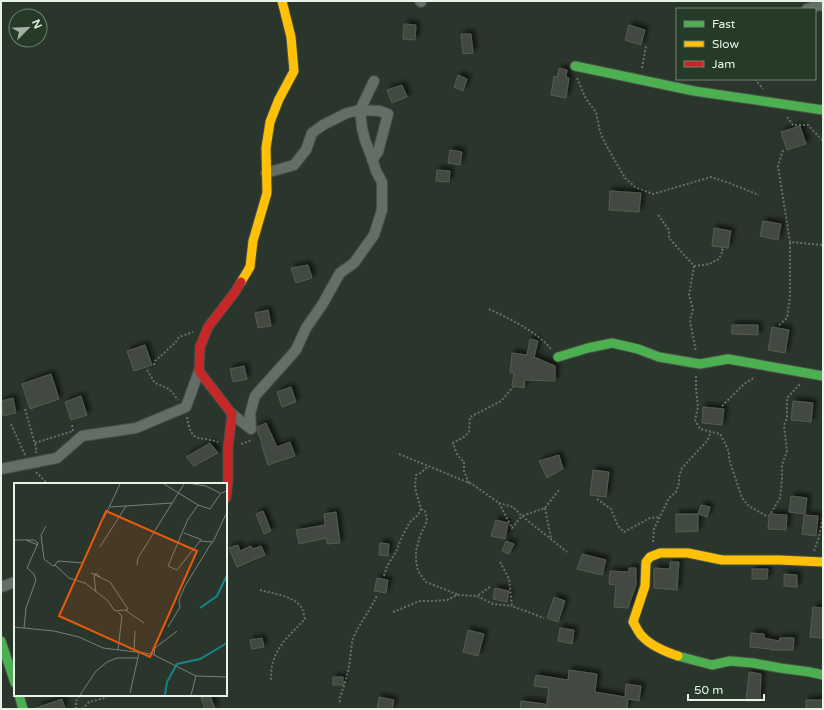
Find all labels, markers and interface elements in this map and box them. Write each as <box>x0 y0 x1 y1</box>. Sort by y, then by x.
north arrow <box>8 8 48 48</box>
legend <box>676 8 816 80</box>
text: N <box>29 17 44 31</box>
text: Fast <box>712 17 736 31</box>
text: Slow <box>712 37 739 51</box>
text: Jam <box>712 57 735 71</box>
inset map <box>14 483 227 696</box>
scale bar <box>688 676 764 702</box>
text: 50 m <box>694 683 723 697</box>

